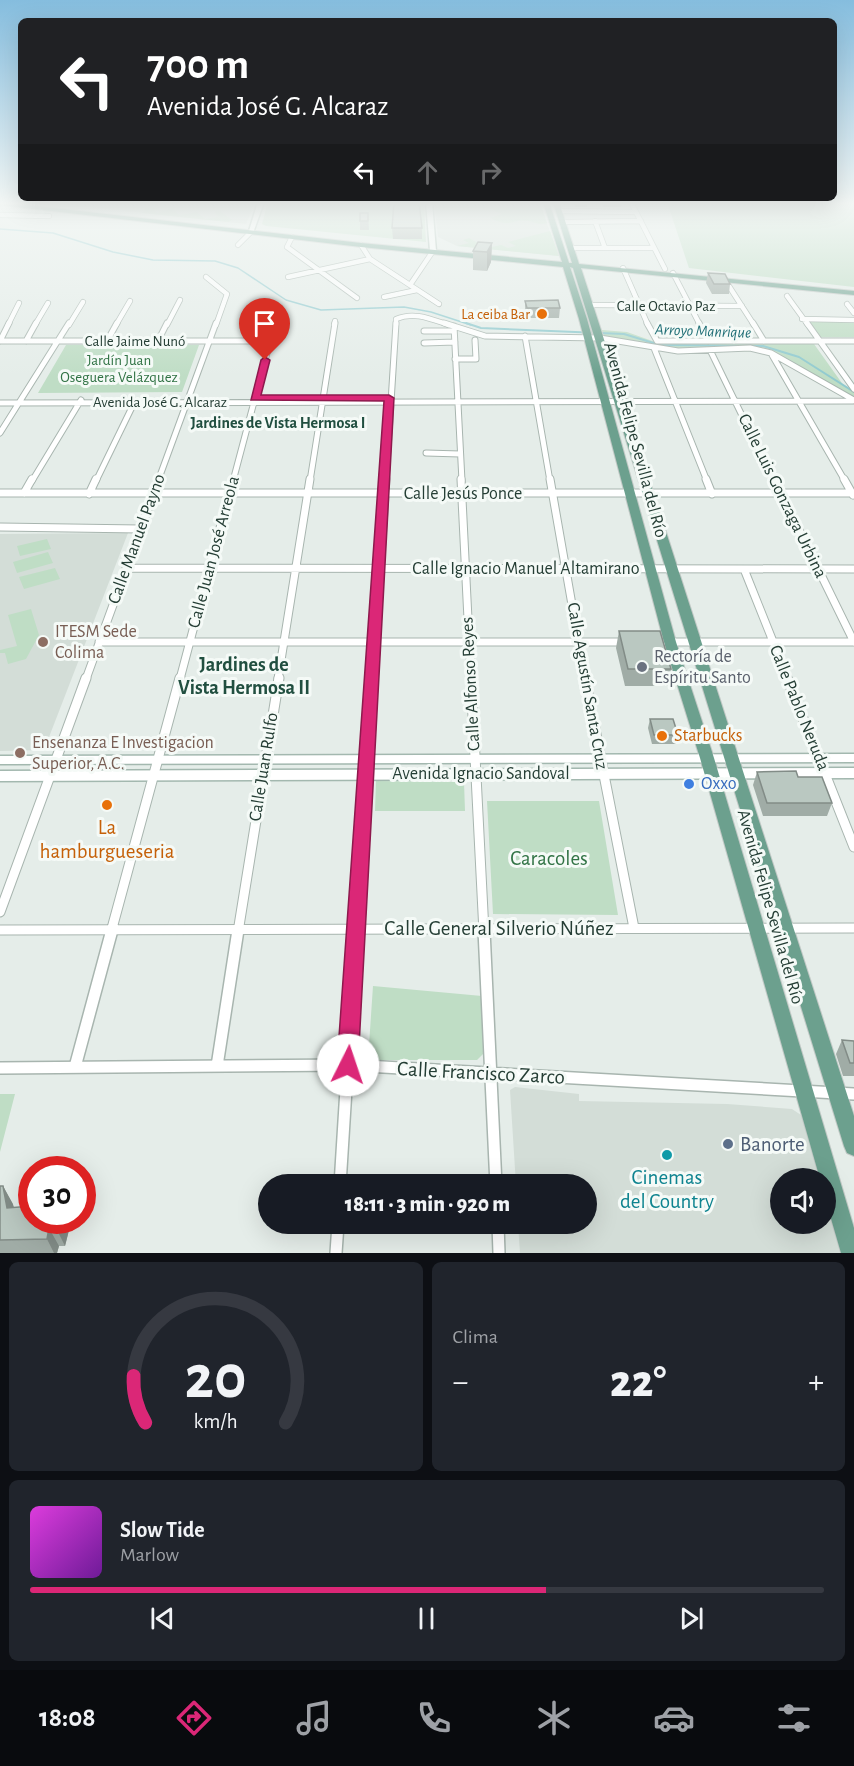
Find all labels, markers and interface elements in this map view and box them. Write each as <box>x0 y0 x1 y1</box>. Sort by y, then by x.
icon: left <box>48 42 126 120</box>
text: 700 m <box>147 44 249 86</box>
text: Avenida José G. Alcaraz <box>147 93 388 120</box>
icon: left <box>348 156 381 189</box>
icon: ahead <box>411 156 444 189</box>
icon: right <box>474 156 507 189</box>
pin <box>239 298 290 360</box>
street label: Calle Octavio Paz <box>617 299 715 314</box>
icon: arrive <box>248 307 281 340</box>
place label: La ceiba Bar <box>461 307 530 322</box>
marker: La ceiba Bar <box>535 307 549 321</box>
water label: Arroyo Manrique <box>654 321 751 342</box>
street label: Calle Jaime Nunó <box>85 334 185 349</box>
street label: Avenida Felipe Sevilla del Río <box>600 340 670 540</box>
park label: Jardín Juan Oseguera Velázquez <box>60 353 178 385</box>
street label: Avenida José G. Alcaraz <box>93 395 227 410</box>
street label: Calle Luis Gonzaga Urbina <box>734 411 830 581</box>
district label: Jardines de Vista Hermosa I <box>191 415 365 431</box>
street label: Calle Manuel Payno <box>105 471 169 606</box>
street label: Calle Juan José Arreola <box>185 474 243 630</box>
street label: Calle Jesús Ponce <box>404 485 522 503</box>
street label: Calle Ignacio Manuel Altamirano <box>412 560 640 578</box>
street label: Calle Agustín Santa Cruz <box>563 601 611 771</box>
street label: Calle Alfonso Reyes <box>458 616 484 752</box>
place label: ITESM Sede Colima <box>55 623 137 662</box>
marker: ITESM Sede Colima <box>36 635 50 649</box>
street label: Calle Pablo Neruda <box>766 643 832 773</box>
place label: Rectoría de Espíritu Santo <box>654 648 751 687</box>
district label: Jardines de Vista Hermosa II <box>178 655 310 698</box>
marker: Rectoría de Espíritu Santo <box>635 660 649 674</box>
street label: Calle Juan Rulfo <box>247 711 282 823</box>
place label: Starbucks <box>674 727 742 745</box>
marker: Starbucks <box>655 729 669 743</box>
place label: Ensenanza E Investigacion Superior, A.C. <box>32 734 214 773</box>
marker: Ensenanza E Investigacion Superior, A.C. <box>13 746 27 760</box>
street label: Avenida Ignacio Sandoval <box>392 765 570 783</box>
place label: Oxxo <box>701 775 737 793</box>
marker: Oxxo <box>682 777 696 791</box>
marker: La hamburgueseria <box>100 798 114 812</box>
street label: Avenida Felipe Sevilla del Río <box>734 808 806 1006</box>
place label: La hamburgueseria <box>40 817 175 862</box>
park label: Caracoles <box>510 848 588 869</box>
street label: Calle General Silverio Núñez <box>384 918 614 939</box>
position arrow <box>316 1033 380 1097</box>
street label: Calle Francisco Zarco <box>397 1058 565 1088</box>
place label: Banorte <box>740 1134 805 1155</box>
marker: Banorte <box>721 1137 735 1151</box>
marker: Cinemas del Country <box>660 1148 674 1162</box>
speed limit sign: 30 <box>18 1156 96 1234</box>
place label: Cinemas del Country <box>620 1167 714 1212</box>
map controls <box>770 1168 836 1234</box>
button: sound <box>770 1168 836 1234</box>
text: 18:11 · 3 min · 920 m <box>345 1193 510 1215</box>
text: Clima <box>453 1327 498 1347</box>
text: 20 <box>185 1347 247 1409</box>
text: 22° <box>610 1360 666 1405</box>
text: − <box>453 1366 468 1399</box>
text: + <box>808 1366 824 1399</box>
text: km/h <box>194 1412 238 1433</box>
text: Slow Tide <box>120 1519 205 1541</box>
text: Marlow <box>120 1545 179 1565</box>
icon: previous <box>146 1602 179 1635</box>
icon: pause <box>410 1602 443 1635</box>
icon: next <box>675 1602 708 1635</box>
icon: directions <box>173 1697 215 1739</box>
icon: music <box>293 1697 335 1739</box>
icon: phone <box>413 1697 455 1739</box>
icon: climate <box>533 1697 575 1739</box>
icon: car <box>653 1697 695 1739</box>
icon: filters <box>773 1697 815 1739</box>
text: 18:08 <box>39 1704 96 1731</box>

